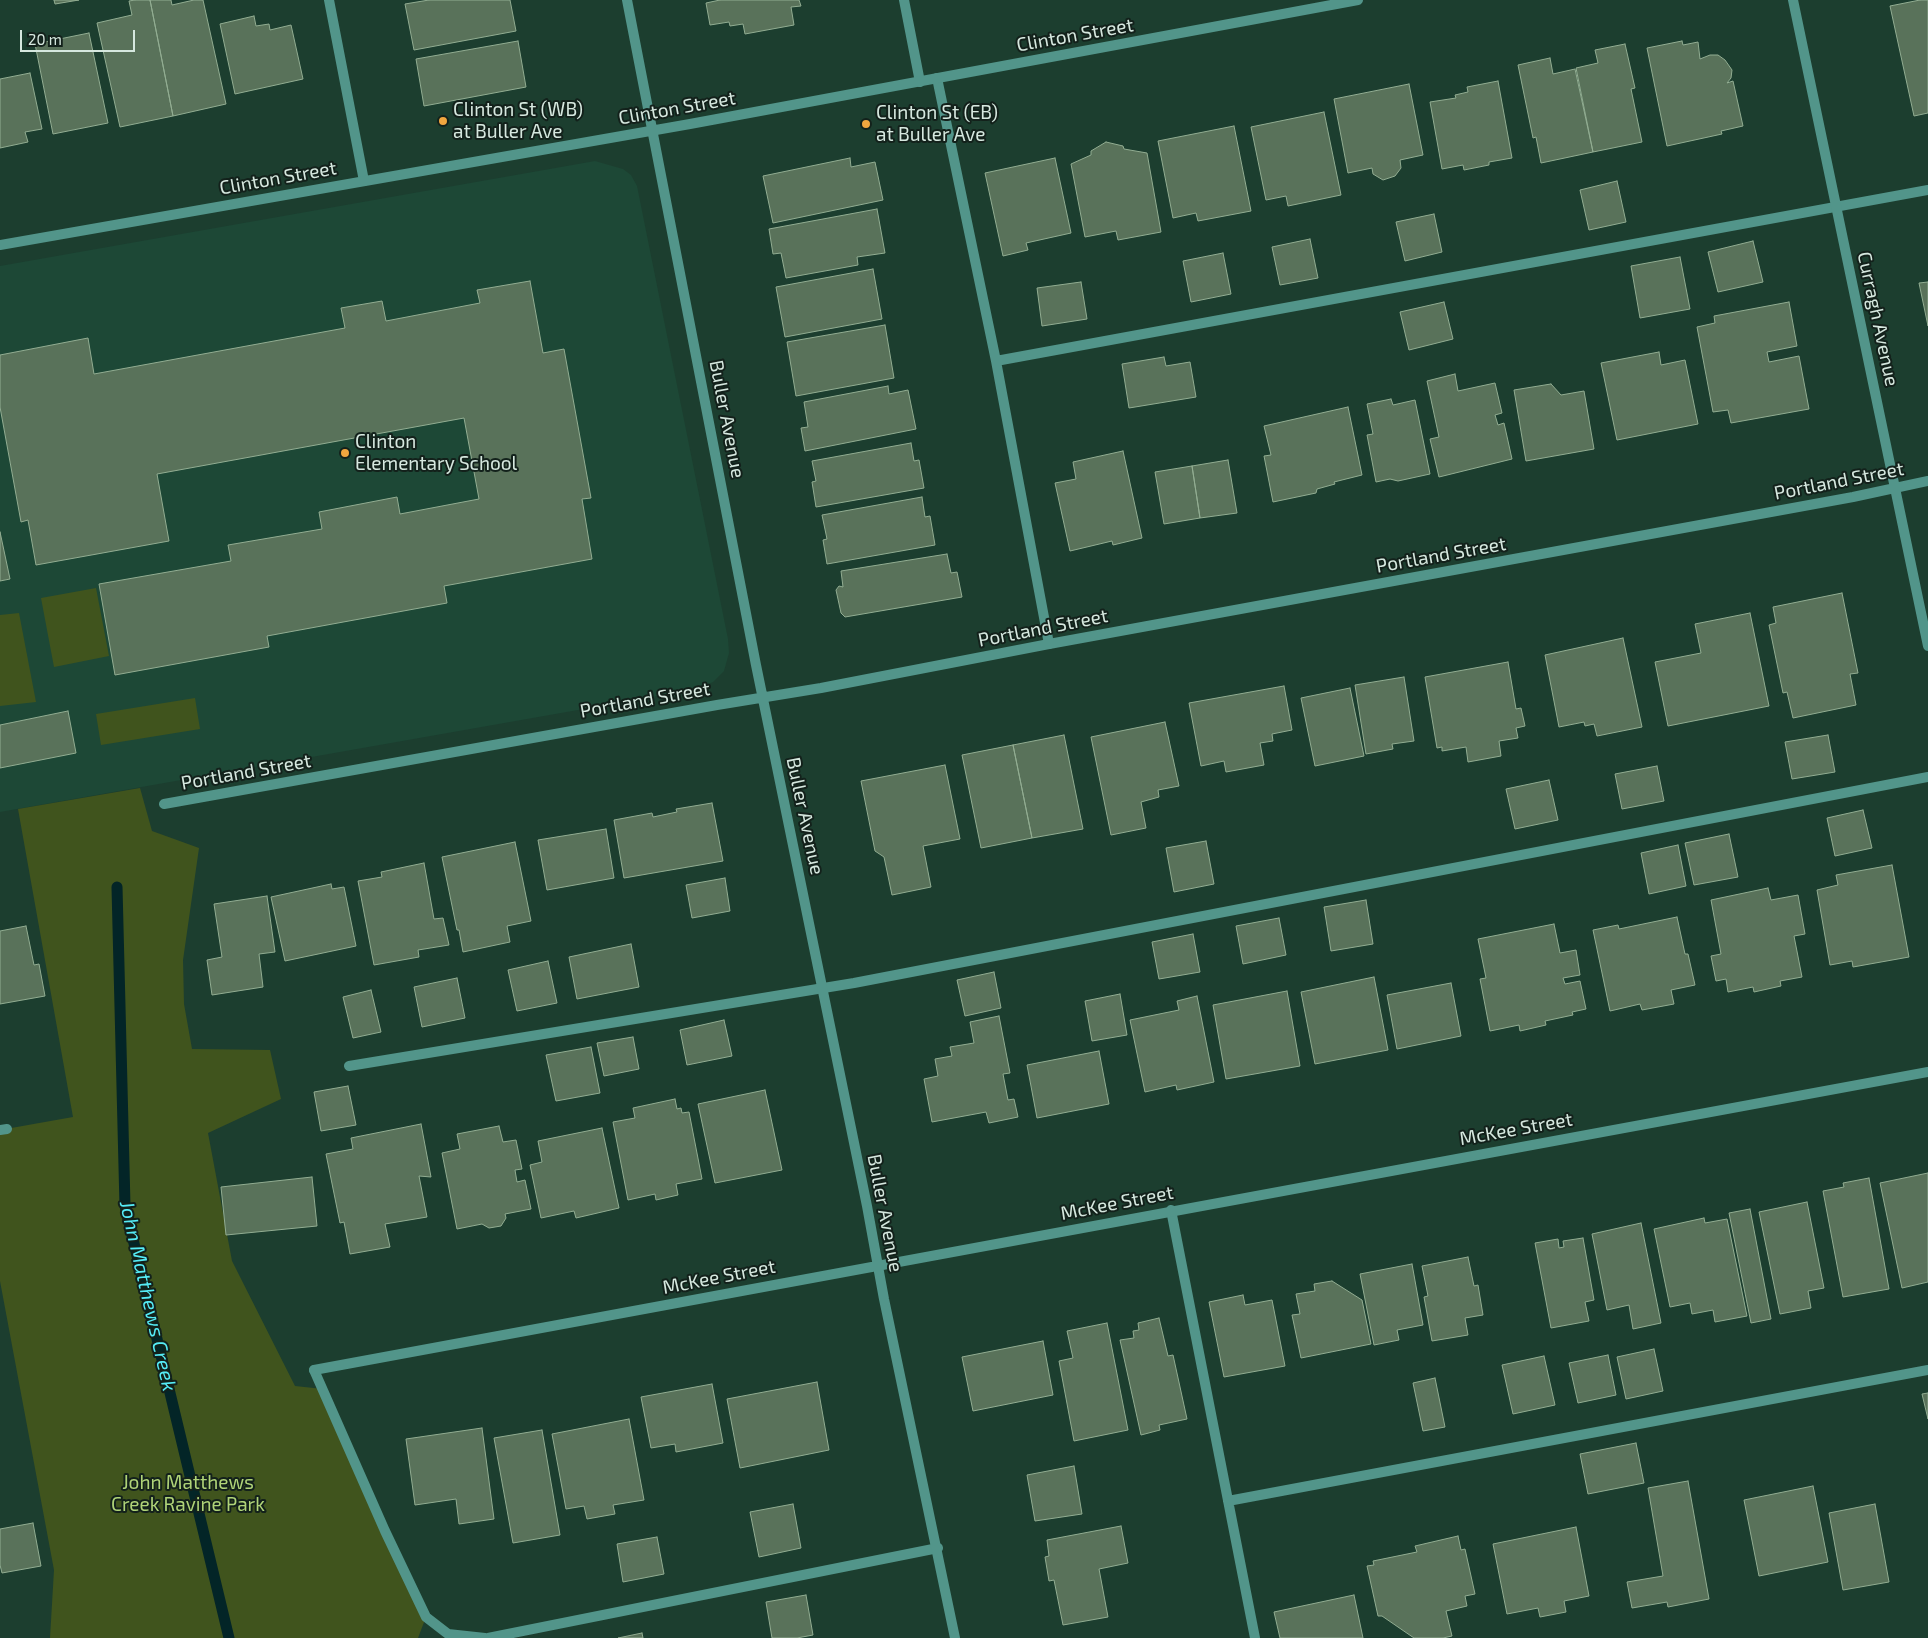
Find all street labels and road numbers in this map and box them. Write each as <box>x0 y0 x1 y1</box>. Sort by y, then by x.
street label: Clinton Street <box>1015 13 1135 57</box>
street label: Clinton Street <box>617 86 737 130</box>
street label: Clinton Street <box>218 156 338 200</box>
street label: Curragh Avenue <box>1853 250 1903 388</box>
street label: Buller Avenue <box>704 358 750 480</box>
street label: Portland Street <box>1772 457 1906 505</box>
street label: Portland Street <box>1374 532 1508 578</box>
street label: Portland Street <box>976 604 1110 652</box>
street label: Portland Street <box>578 677 712 723</box>
street label: Portland Street <box>179 749 313 795</box>
street label: Buller Avenue <box>781 755 829 877</box>
street label: McKee Street <box>1458 1108 1574 1150</box>
street label: Buller Avenue <box>862 1152 908 1274</box>
street label: McKee Street <box>1059 1181 1175 1225</box>
street label: McKee Street <box>661 1255 777 1299</box>

